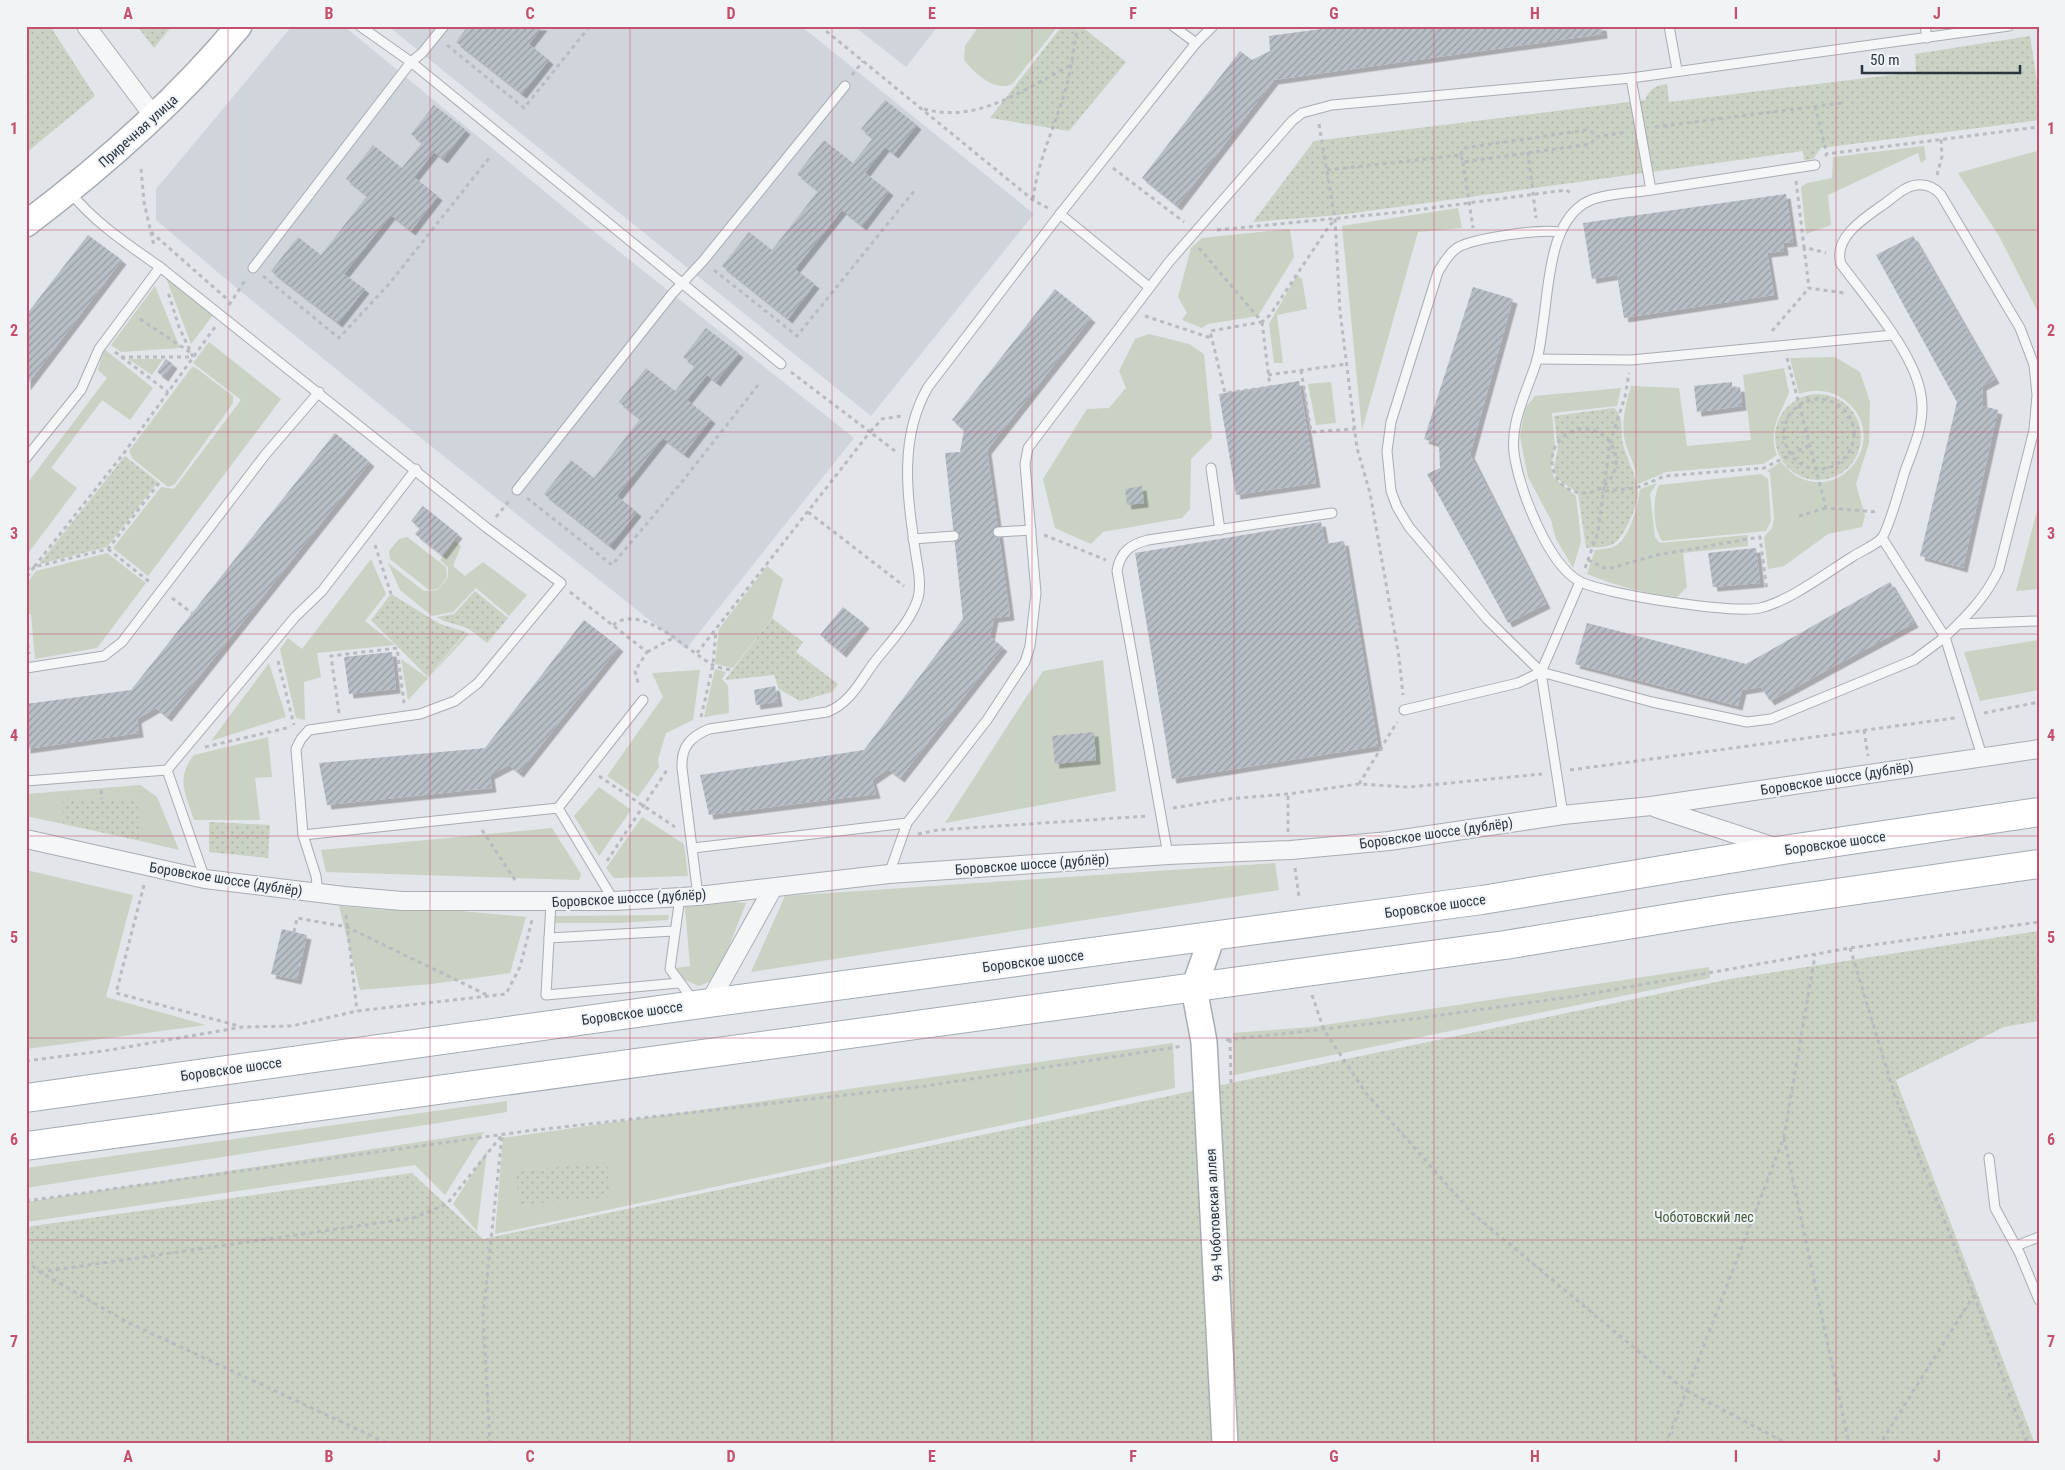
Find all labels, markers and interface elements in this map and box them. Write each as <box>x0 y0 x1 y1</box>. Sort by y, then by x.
text: A <box>123 4 133 23</box>
text: B <box>325 4 334 23</box>
text: C <box>525 4 535 23</box>
text: D <box>726 4 736 23</box>
text: E <box>928 4 936 23</box>
text: F <box>1129 4 1137 23</box>
text: G <box>1329 4 1339 23</box>
text: H <box>1530 4 1540 23</box>
text: I <box>1734 4 1738 23</box>
text: J <box>1933 4 1941 23</box>
scale bar <box>1862 42 2020 74</box>
text: 50 m <box>1870 51 1900 69</box>
street label: Приречная улица <box>95 91 181 171</box>
text: 1 <box>10 119 18 138</box>
text: 1 <box>2047 119 2055 138</box>
text: 2 <box>10 321 18 340</box>
text: 2 <box>2047 321 2055 340</box>
text: 3 <box>10 524 18 543</box>
text: 3 <box>2047 524 2055 543</box>
text: 4 <box>10 726 18 745</box>
text: 4 <box>2047 726 2055 745</box>
street label: Боровское шоссе (дублёр) <box>1759 758 1915 799</box>
street label: Боровское шоссе (дублёр) <box>1358 814 1514 853</box>
street label: Боровское шоссе <box>1783 828 1887 858</box>
street label: Боровское шоссе (дублёр) <box>954 851 1110 878</box>
street label: Боровское шоссе (дублёр) <box>148 859 304 900</box>
street label: Боровское шоссе (дублёр) <box>551 886 707 911</box>
street label: Боровское шоссе <box>1383 891 1487 921</box>
text: 5 <box>10 928 18 947</box>
text: 5 <box>2047 928 2055 947</box>
street label: Боровское шоссе <box>981 947 1085 975</box>
street label: Боровское шоссе <box>580 998 684 1028</box>
street label: Боровское шоссе <box>179 1054 283 1084</box>
text: 6 <box>10 1130 18 1149</box>
text: 6 <box>2047 1130 2055 1149</box>
street label: 9-я Чоботовская аллея <box>1203 1148 1225 1282</box>
park label: Чоботовский лес <box>1654 1209 1754 1225</box>
text: 7 <box>10 1332 18 1351</box>
text: 7 <box>2047 1332 2055 1351</box>
text: A <box>123 1447 133 1466</box>
text: B <box>325 1447 334 1466</box>
text: C <box>525 1447 535 1466</box>
text: D <box>726 1447 736 1466</box>
text: E <box>928 1447 936 1466</box>
text: F <box>1129 1447 1137 1466</box>
text: G <box>1329 1447 1339 1466</box>
text: H <box>1530 1447 1540 1466</box>
text: I <box>1734 1447 1738 1466</box>
text: J <box>1933 1447 1941 1466</box>

